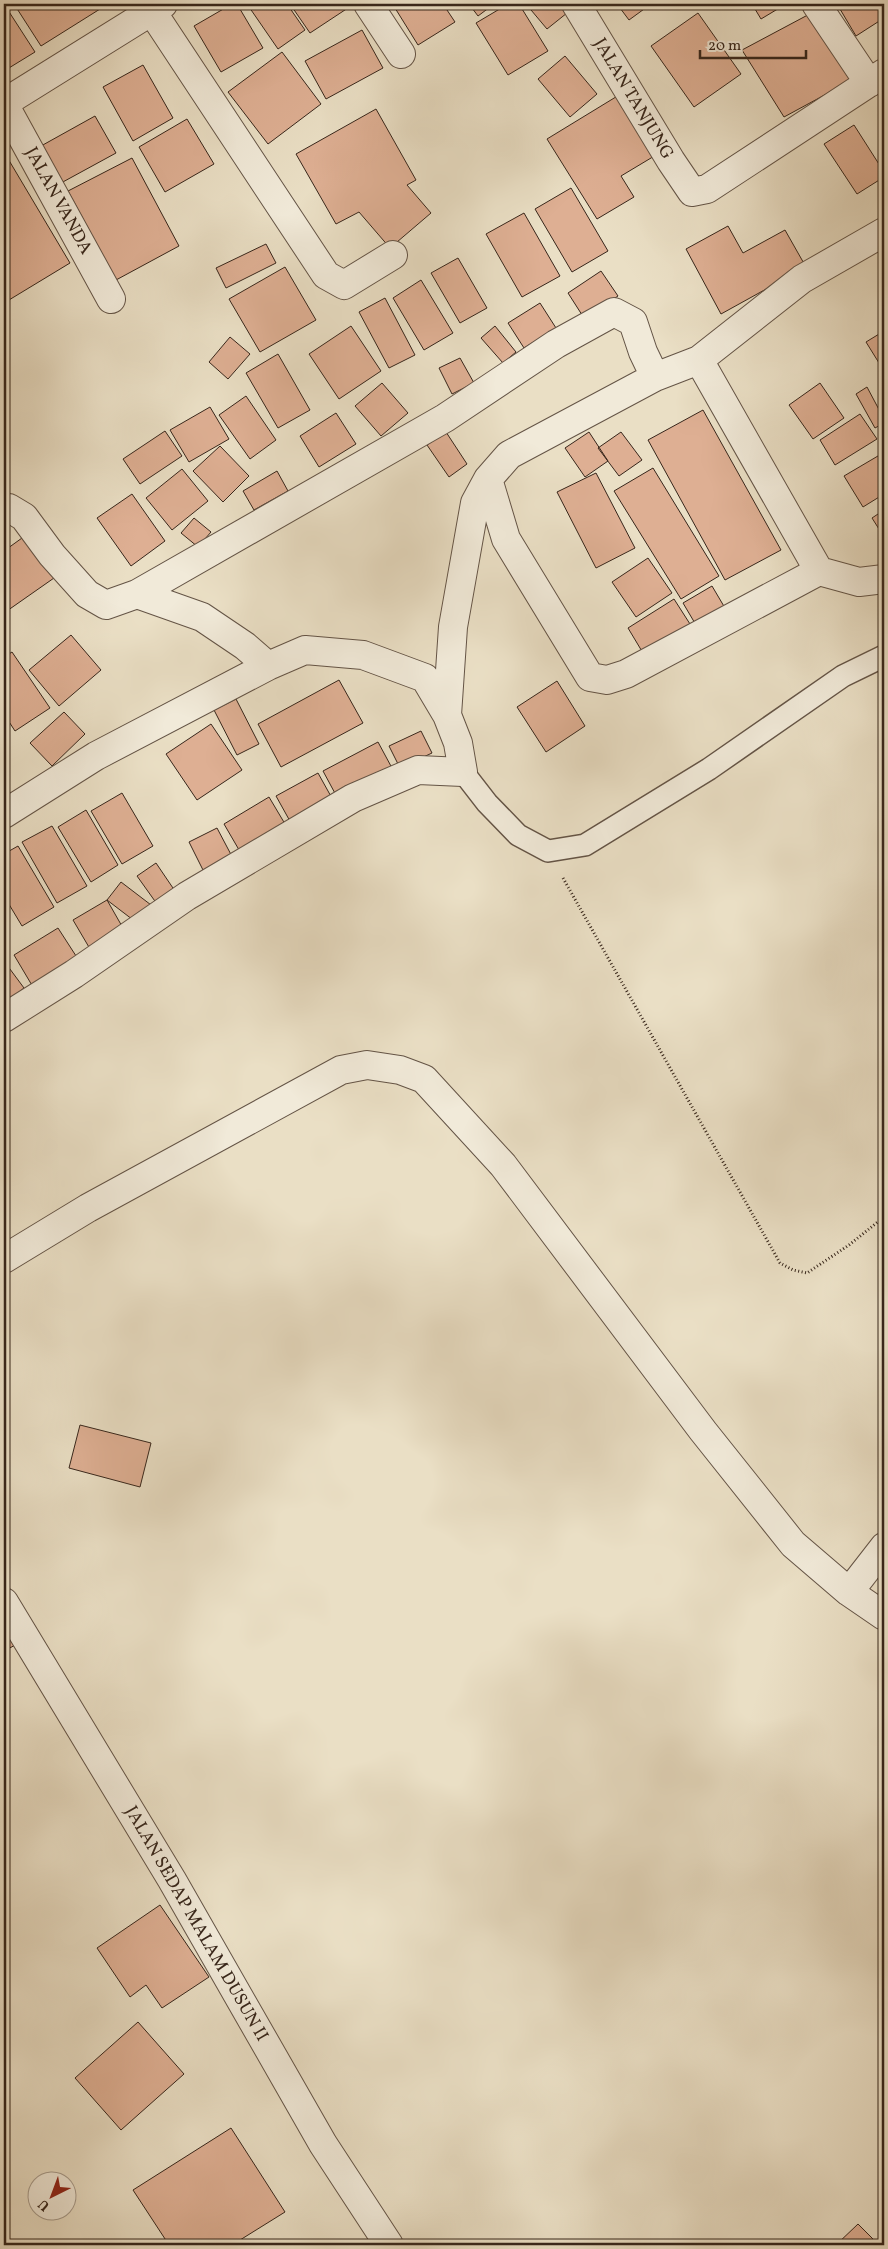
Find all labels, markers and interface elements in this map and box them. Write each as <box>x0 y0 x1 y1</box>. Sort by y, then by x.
scale bar <box>700 28 807 60</box>
street label: JALAN TANJUNG <box>587 34 679 164</box>
text: 20 m <box>708 36 741 57</box>
street label: JALAN VANDA <box>18 143 98 259</box>
street label: JALAN SEDAP MALAM DUSUN II <box>118 1802 274 2046</box>
north arrow <box>28 2172 78 2222</box>
text: U <box>34 2194 54 2215</box>

